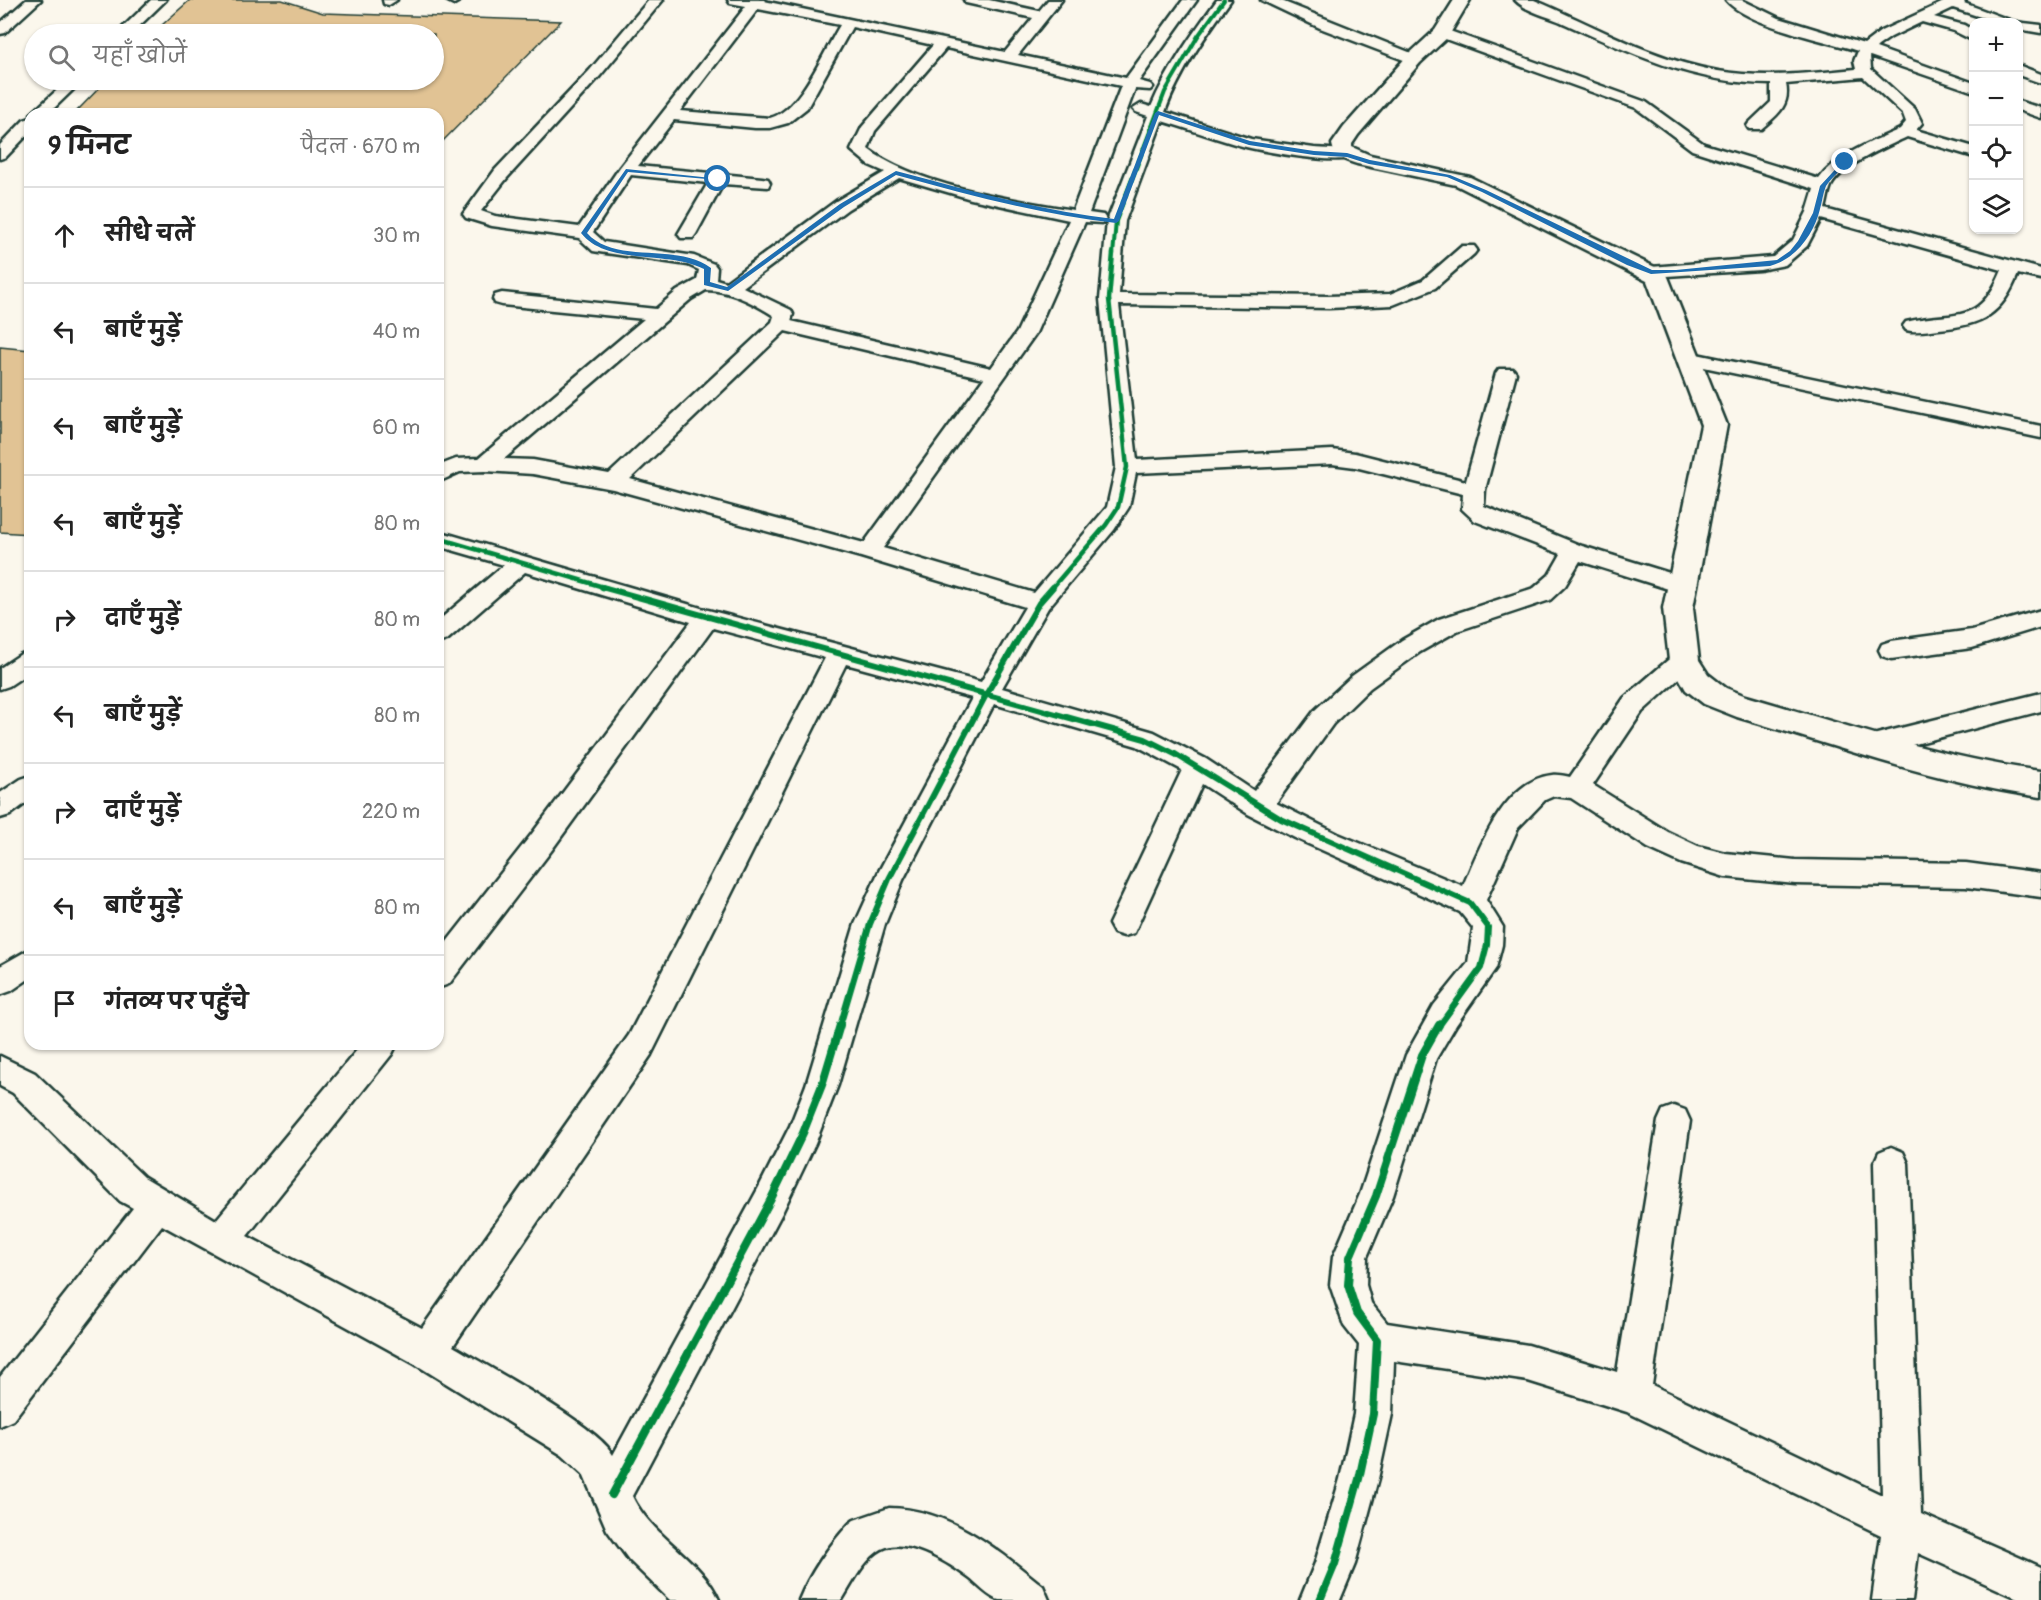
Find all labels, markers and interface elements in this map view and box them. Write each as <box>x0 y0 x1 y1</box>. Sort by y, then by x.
map controls <box>1969 18 2023 234</box>
button: + <box>1969 18 2023 72</box>
search box <box>24 24 444 90</box>
icon: search <box>45 41 78 74</box>
text: यहाँ खोजें <box>93 42 187 70</box>
button: − <box>1969 72 2023 126</box>
button: locate <box>1969 126 2023 180</box>
text: 9 मिनट <box>48 130 130 162</box>
text: पैदल · 670 m <box>301 134 420 159</box>
route end <box>1831 148 1857 174</box>
route start <box>704 165 730 191</box>
button: layers <box>1969 180 2023 234</box>
icon: ahead <box>48 219 81 252</box>
text: सीधे चलें <box>105 220 194 248</box>
text: 30 m <box>373 223 420 248</box>
icon: left <box>48 315 81 348</box>
text: बाएँ मुड़ें <box>105 316 181 344</box>
text: 40 m <box>373 319 420 344</box>
icon: left <box>48 411 81 444</box>
text: बाएँ मुड़ें <box>105 412 181 440</box>
text: 60 m <box>373 415 420 440</box>
icon: left <box>48 507 81 540</box>
text: बाएँ मुड़ें <box>105 508 181 536</box>
text: 80 m <box>374 511 420 536</box>
icon: right <box>48 603 81 636</box>
text: दाएँ मुड़ें <box>105 604 181 632</box>
text: 80 m <box>374 607 420 632</box>
icon: left <box>48 699 81 732</box>
text: बाएँ मुड़ें <box>105 700 181 728</box>
text: 80 m <box>374 703 420 728</box>
icon: right <box>48 795 81 828</box>
text: दाएँ मुड़ें <box>105 796 181 824</box>
text: 220 m <box>362 799 420 824</box>
icon: left <box>48 891 81 924</box>
text: बाएँ मुड़ें <box>105 892 181 920</box>
text: 80 m <box>374 895 420 920</box>
icon: arrive <box>48 987 81 1020</box>
text: गंतव्य पर पहुँचे <box>105 988 248 1016</box>

